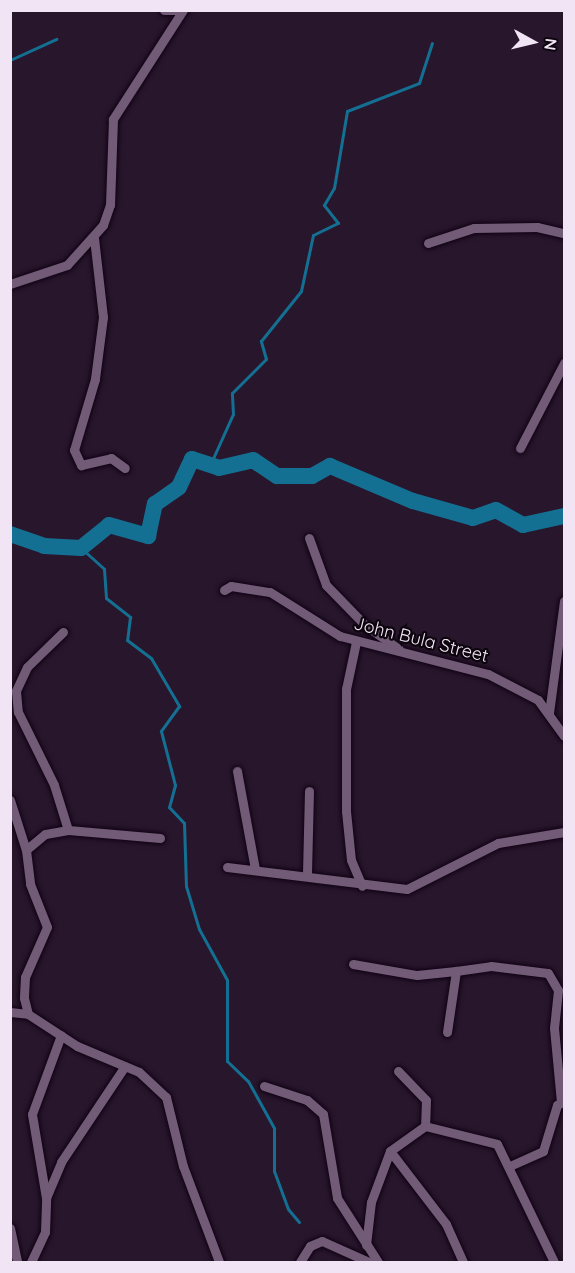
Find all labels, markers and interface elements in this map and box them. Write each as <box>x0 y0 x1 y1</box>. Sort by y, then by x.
north arrow <box>503 12 563 72</box>
text: N <box>540 37 562 52</box>
street label: John Bula Street <box>352 613 490 667</box>

